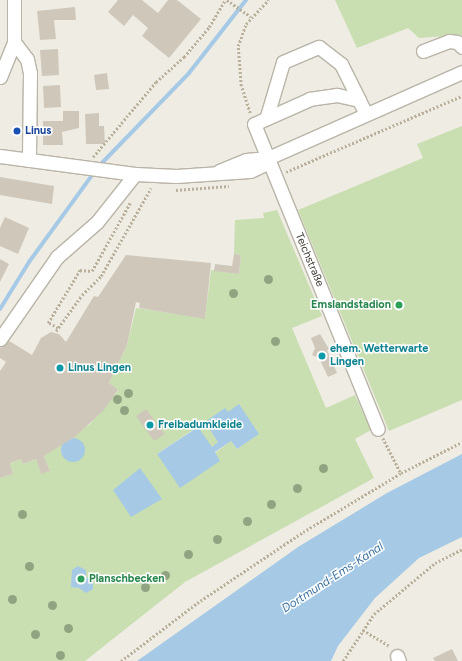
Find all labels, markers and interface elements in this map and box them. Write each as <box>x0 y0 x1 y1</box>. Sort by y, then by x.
place label: Linus <box>25 124 51 138</box>
marker: Linus <box>12 126 22 136</box>
street label: Teichstraße <box>292 231 326 289</box>
place label: Emslandstadion <box>311 298 391 312</box>
marker: Emslandstadion <box>394 300 404 310</box>
place label: ehem. Wetterwarte Lingen <box>330 343 428 369</box>
marker: ehem. Wetterwarte Lingen <box>317 351 327 361</box>
place label: Linus Lingen <box>68 361 131 375</box>
marker: Linus Lingen <box>55 363 65 373</box>
place label: Freibadumkleide <box>158 418 242 432</box>
marker: Freibadumkleide <box>145 420 155 430</box>
water label: Dortmund-Ems-Kanal <box>280 540 386 616</box>
place label: Planschbecken <box>89 572 164 586</box>
marker: Planschbecken <box>76 574 86 584</box>

